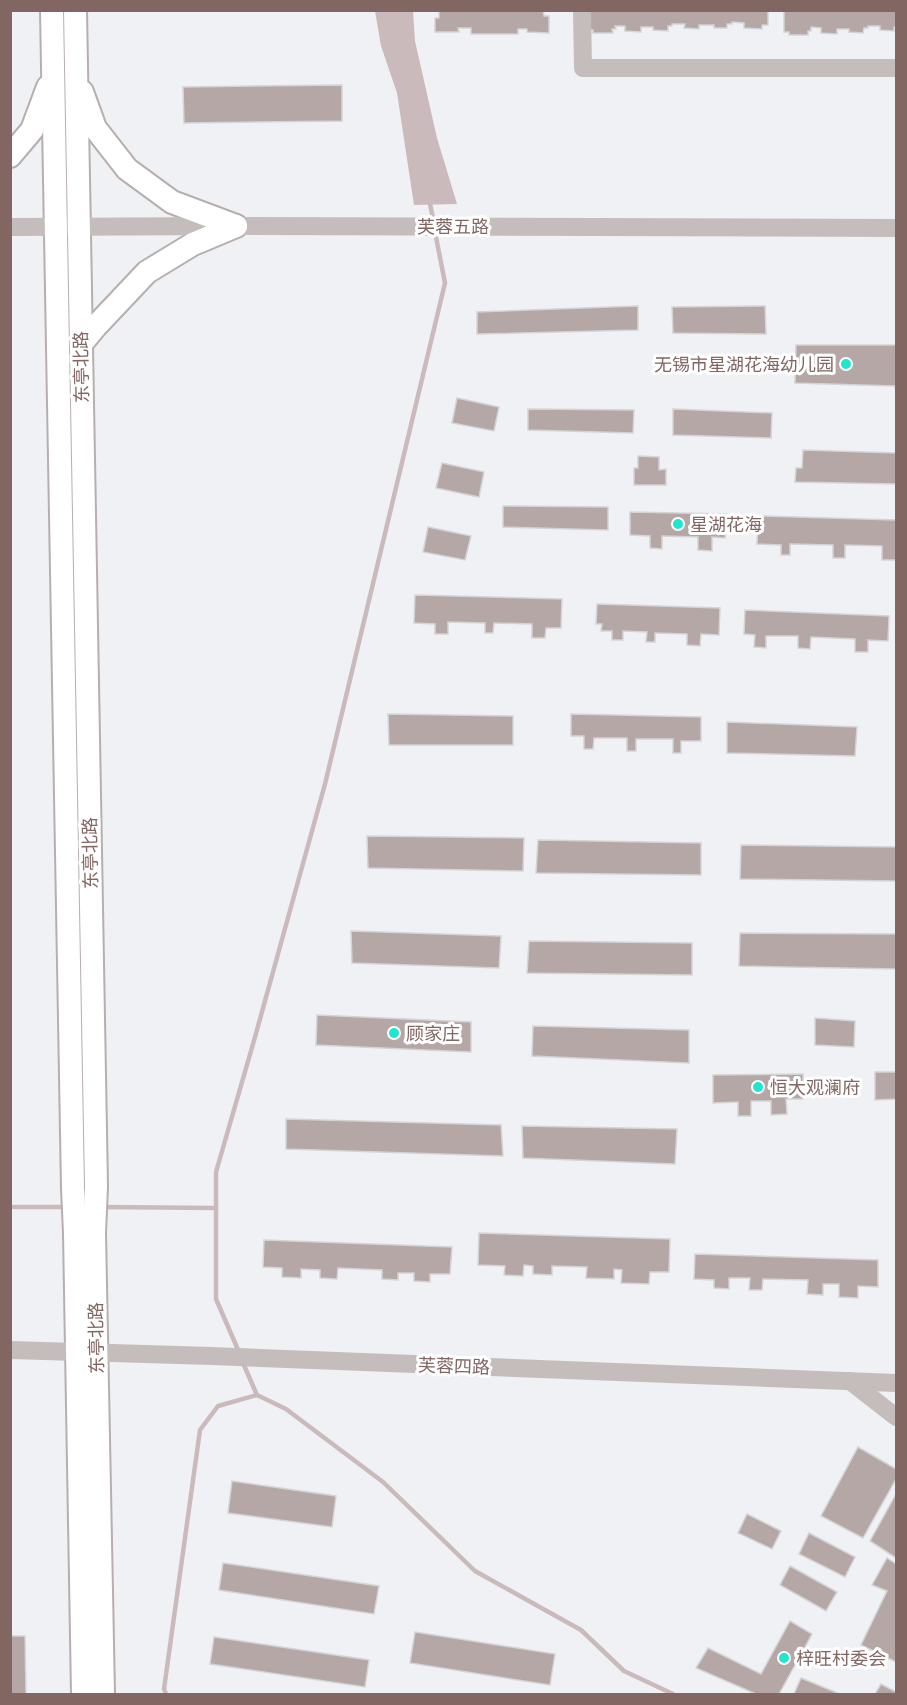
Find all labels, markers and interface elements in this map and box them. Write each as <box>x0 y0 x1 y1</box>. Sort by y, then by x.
street label: 芙蓉五路 <box>417 216 489 237</box>
street label: 东亭北路 <box>70 331 92 403</box>
place label: 无锡市星湖花海幼儿园 <box>654 354 834 375</box>
marker: 无锡市星湖花海幼儿园 <box>839 357 853 371</box>
place label: 星湖花海 <box>690 514 762 535</box>
marker: 星湖花海 <box>671 517 685 531</box>
street label: 东亭北路 <box>79 817 101 889</box>
place label: 顾家庄 <box>406 1023 460 1044</box>
marker: 顾家庄 <box>387 1026 401 1040</box>
place label: 恒大观澜府 <box>770 1077 860 1098</box>
marker: 恒大观澜府 <box>751 1080 765 1094</box>
street label: 东亭北路 <box>85 1302 107 1374</box>
street label: 芙蓉四路 <box>418 1354 490 1378</box>
place label: 梓旺村委会 <box>796 1648 886 1669</box>
marker: 梓旺村委会 <box>777 1651 791 1665</box>

